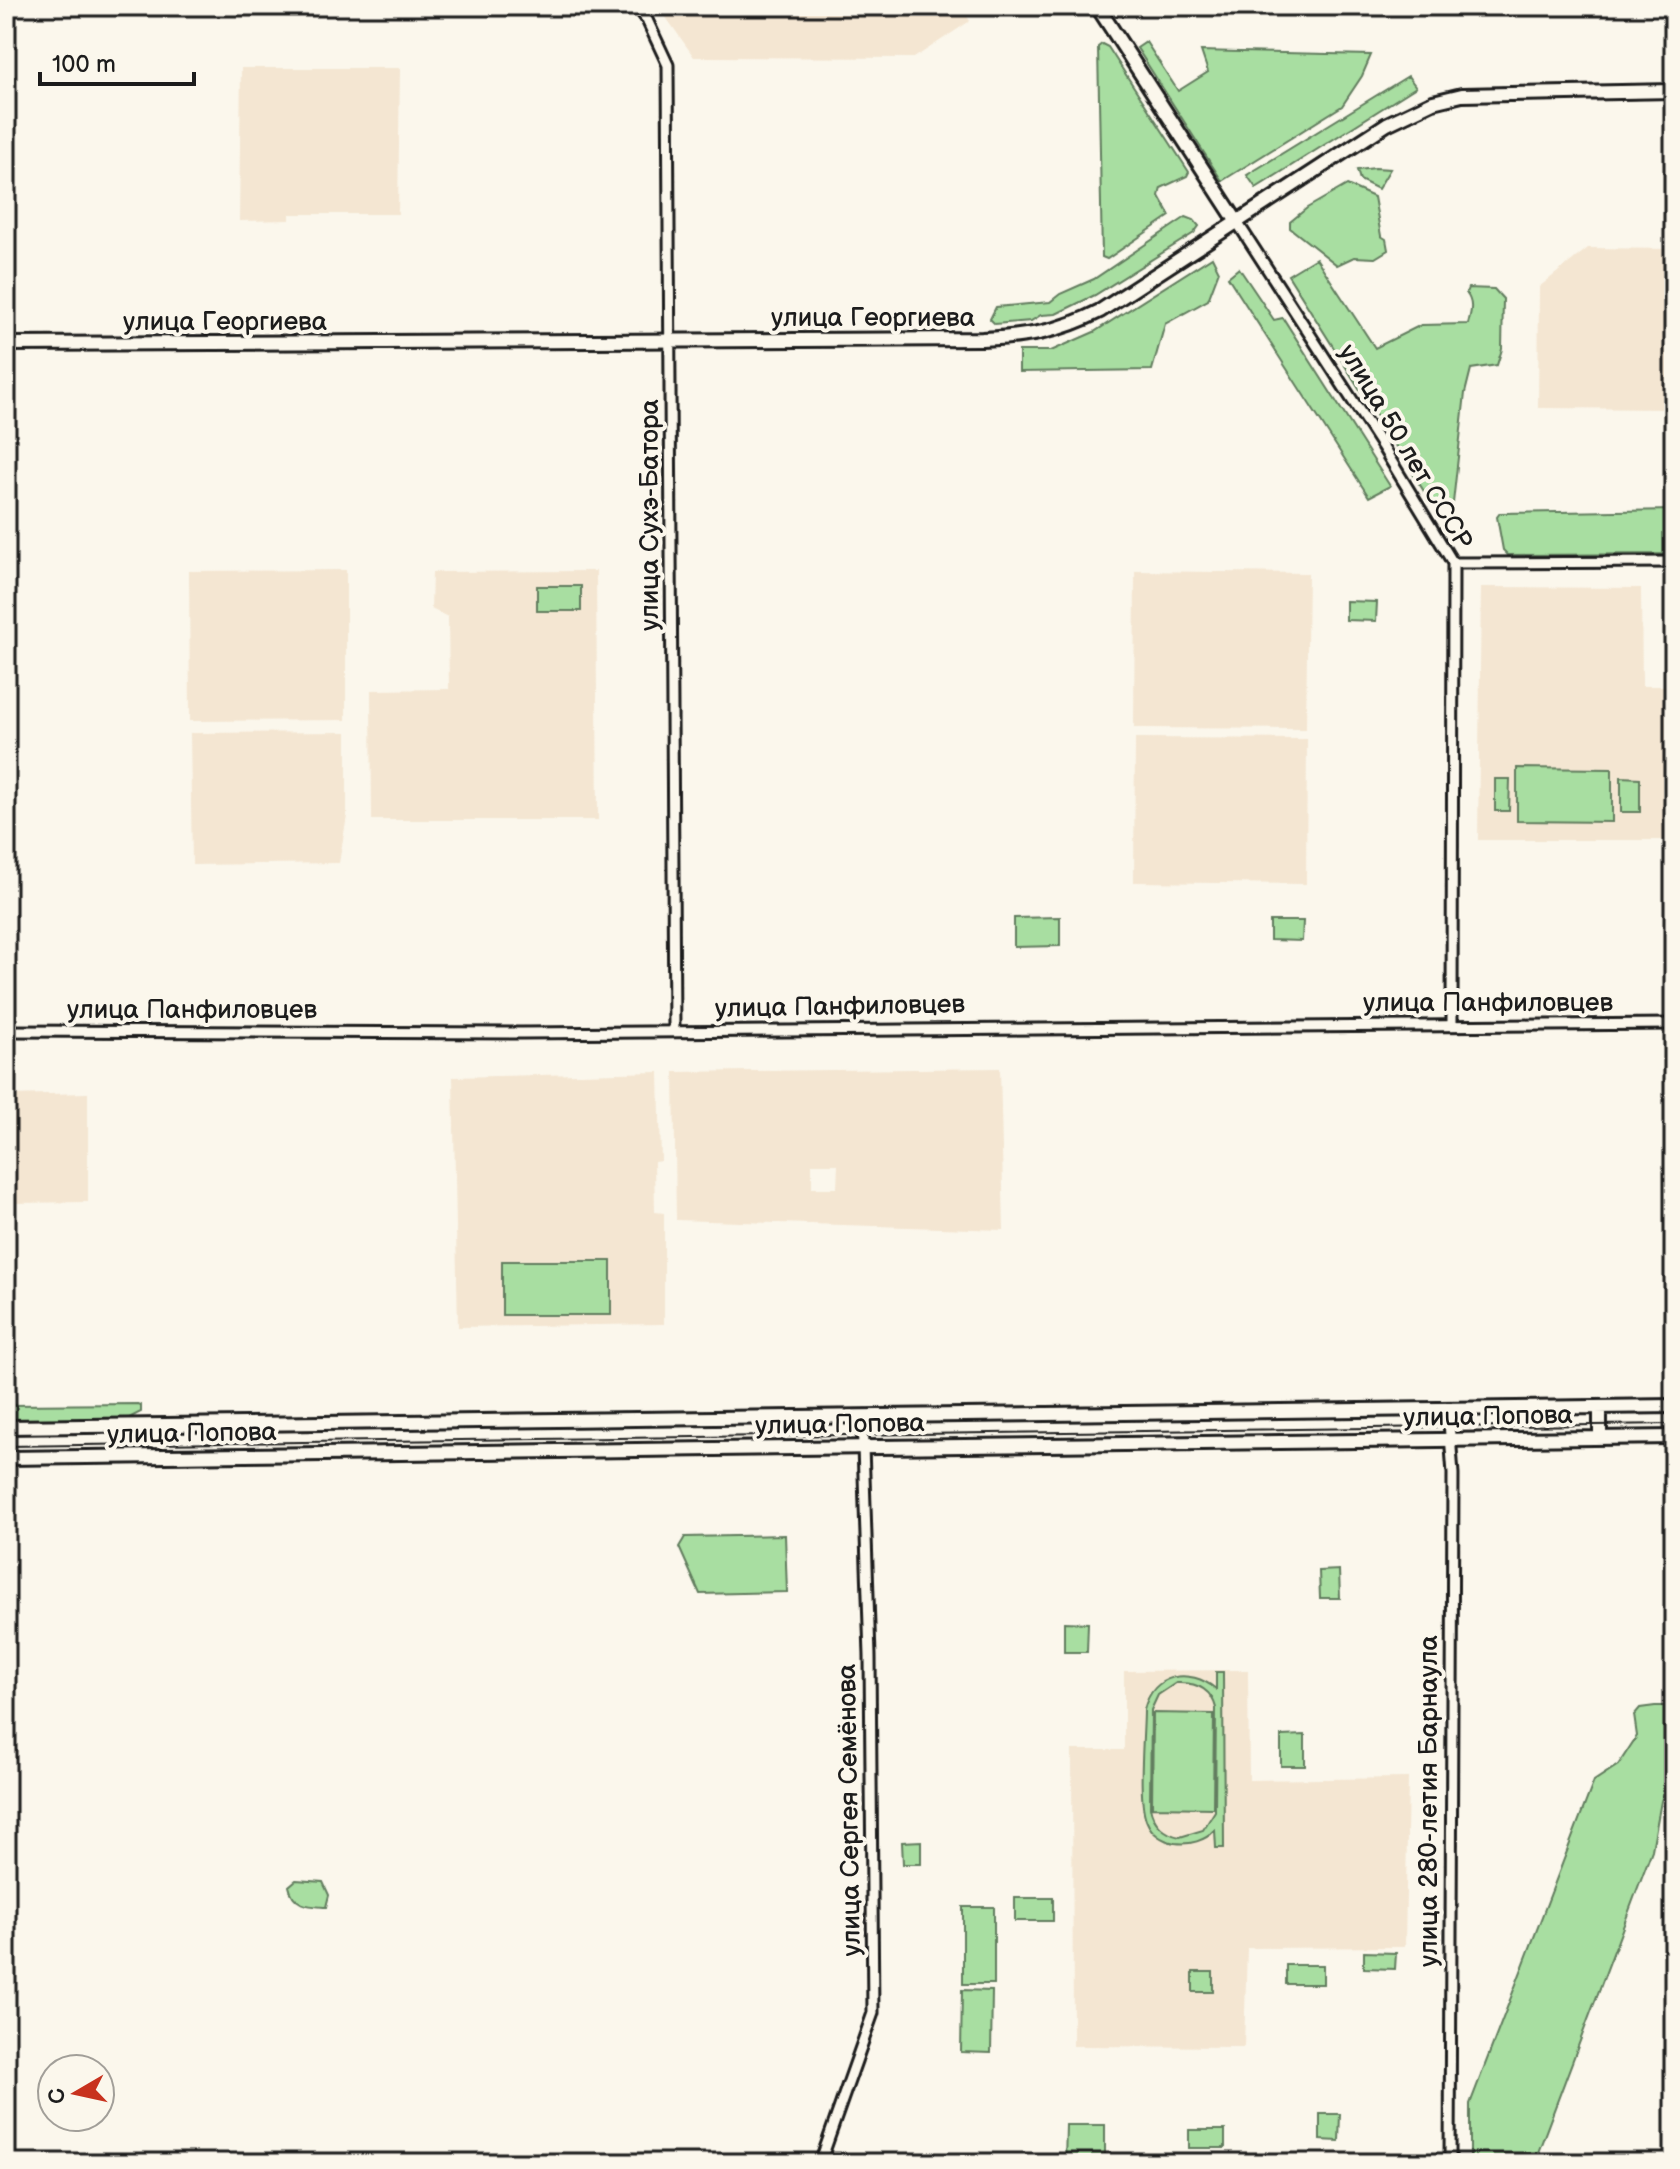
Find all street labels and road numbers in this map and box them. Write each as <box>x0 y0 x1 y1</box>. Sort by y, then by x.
street label: улица Георгиева <box>771 303 975 334</box>
street label: улица Георгиева <box>123 307 327 338</box>
street label: улица 50 лет СССР <box>1332 339 1479 556</box>
street label: улица Сухэ-Батора <box>635 399 666 631</box>
street label: улица Панфиловцев <box>1363 988 1613 1019</box>
street label: улица Панфиловцев <box>715 989 966 1025</box>
street label: улица Панфиловцев <box>67 995 317 1026</box>
street label: улица Попова <box>1403 1400 1573 1434</box>
street label: улица Попова <box>755 1408 925 1442</box>
street label: улица Попова <box>107 1417 277 1451</box>
street label: улица 280-летия Барнаула <box>1414 1635 1445 1967</box>
street label: улица Сергея Семёнова <box>832 1663 868 1957</box>

